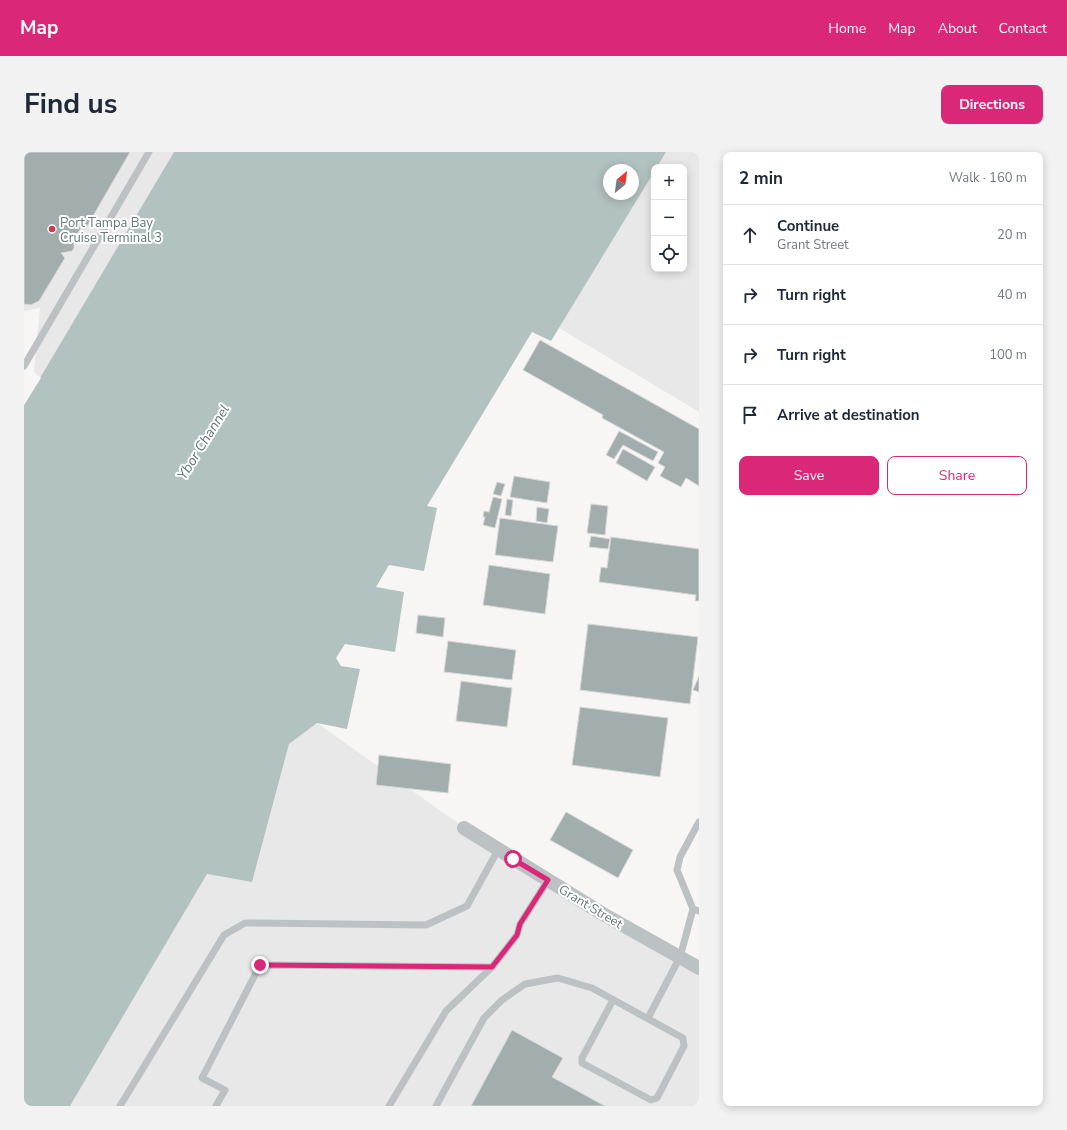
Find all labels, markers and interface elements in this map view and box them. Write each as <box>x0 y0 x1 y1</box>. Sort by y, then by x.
text: Map <box>20 15 58 41</box>
text: Home <box>828 19 866 38</box>
text: Map <box>888 19 916 38</box>
text: About <box>938 19 977 38</box>
text: Contact <box>999 19 1047 38</box>
text: Find us <box>24 85 118 123</box>
button: Directions <box>941 85 1043 124</box>
north arrow <box>603 164 639 200</box>
map controls <box>651 164 687 272</box>
button: + <box>651 164 687 200</box>
text: 2 min <box>739 167 783 190</box>
text: Walk · 160 m <box>949 169 1027 187</box>
button: − <box>651 200 687 236</box>
place label: Port Tampa Bay Cruise Terminal 3 <box>60 214 162 247</box>
text: Continue <box>777 216 839 236</box>
marker: Port Tampa Bay Cruise Terminal 3 <box>47 224 57 234</box>
icon: ahead <box>739 224 761 246</box>
text: 20 m <box>997 226 1027 244</box>
button: locate <box>651 236 687 272</box>
text: Grant Street <box>777 236 849 254</box>
icon: right <box>739 284 761 306</box>
text: Turn right <box>777 285 846 305</box>
text: 40 m <box>997 286 1027 304</box>
icon: right <box>739 344 761 366</box>
text: Turn right <box>777 345 846 365</box>
text: 100 m <box>989 346 1027 364</box>
water label: Ybor Channel <box>173 401 234 483</box>
icon: arrive <box>739 404 761 426</box>
text: Arrive at destination <box>777 405 920 425</box>
button: Save <box>739 456 879 495</box>
button: Share <box>887 456 1027 495</box>
route start <box>504 850 522 868</box>
street label: Grant Street <box>555 881 626 933</box>
route end <box>251 956 269 974</box>

